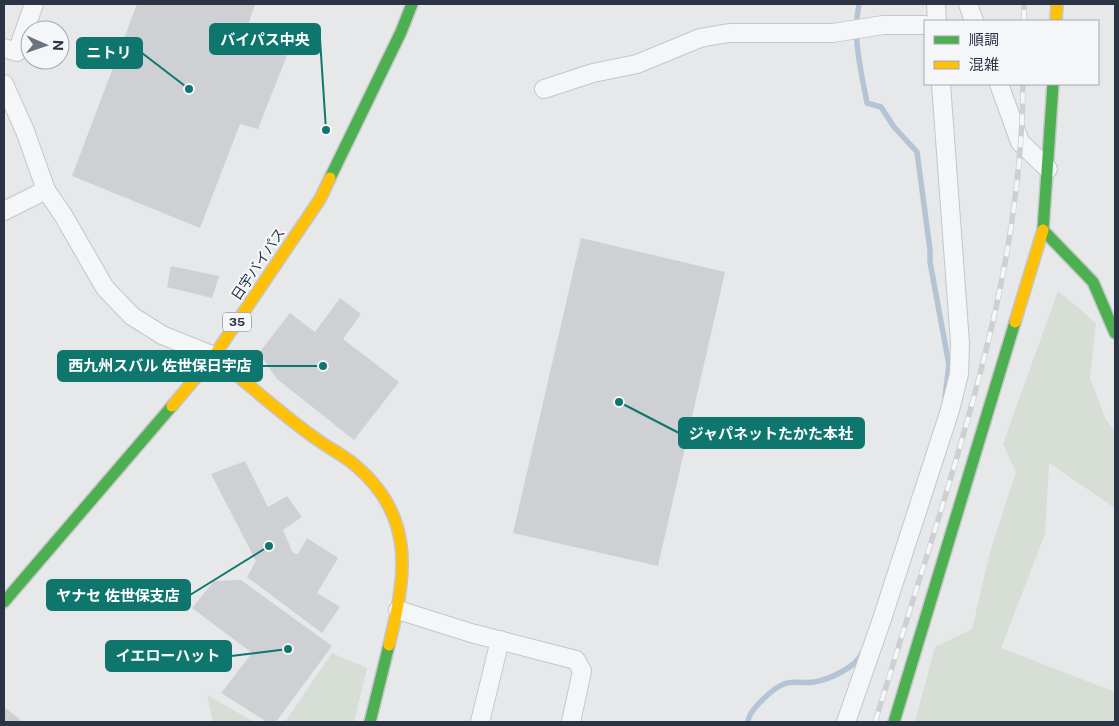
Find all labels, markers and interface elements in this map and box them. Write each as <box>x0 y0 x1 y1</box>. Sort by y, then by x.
north arrow <box>20 20 70 70</box>
legend <box>924 20 1099 85</box>
callout: バイパス中央 <box>210 24 320 54</box>
text: バイパス中央 <box>220 31 310 48</box>
text: 順調 <box>969 31 999 48</box>
callout: ニトリ <box>77 38 142 68</box>
text: N <box>50 40 66 51</box>
text: ニトリ <box>86 44 132 61</box>
text: 混雑 <box>969 56 999 73</box>
street label: 日宇バイパス <box>228 225 288 303</box>
road number: 35 <box>223 313 251 332</box>
callout: 西九州スバル 佐世保日宇店 <box>58 351 262 381</box>
text: 西九州スバル 佐世保日宇店 <box>68 357 252 374</box>
callout: ジャパネットたかた本社 <box>679 418 864 448</box>
text: ジャパネットたかた本社 <box>689 425 853 442</box>
callout: ヤナセ 佐世保支店 <box>47 580 190 610</box>
text: ヤナセ 佐世保支店 <box>56 587 180 604</box>
callout: イエローハット <box>106 641 231 671</box>
text: イエローハット <box>116 647 220 664</box>

